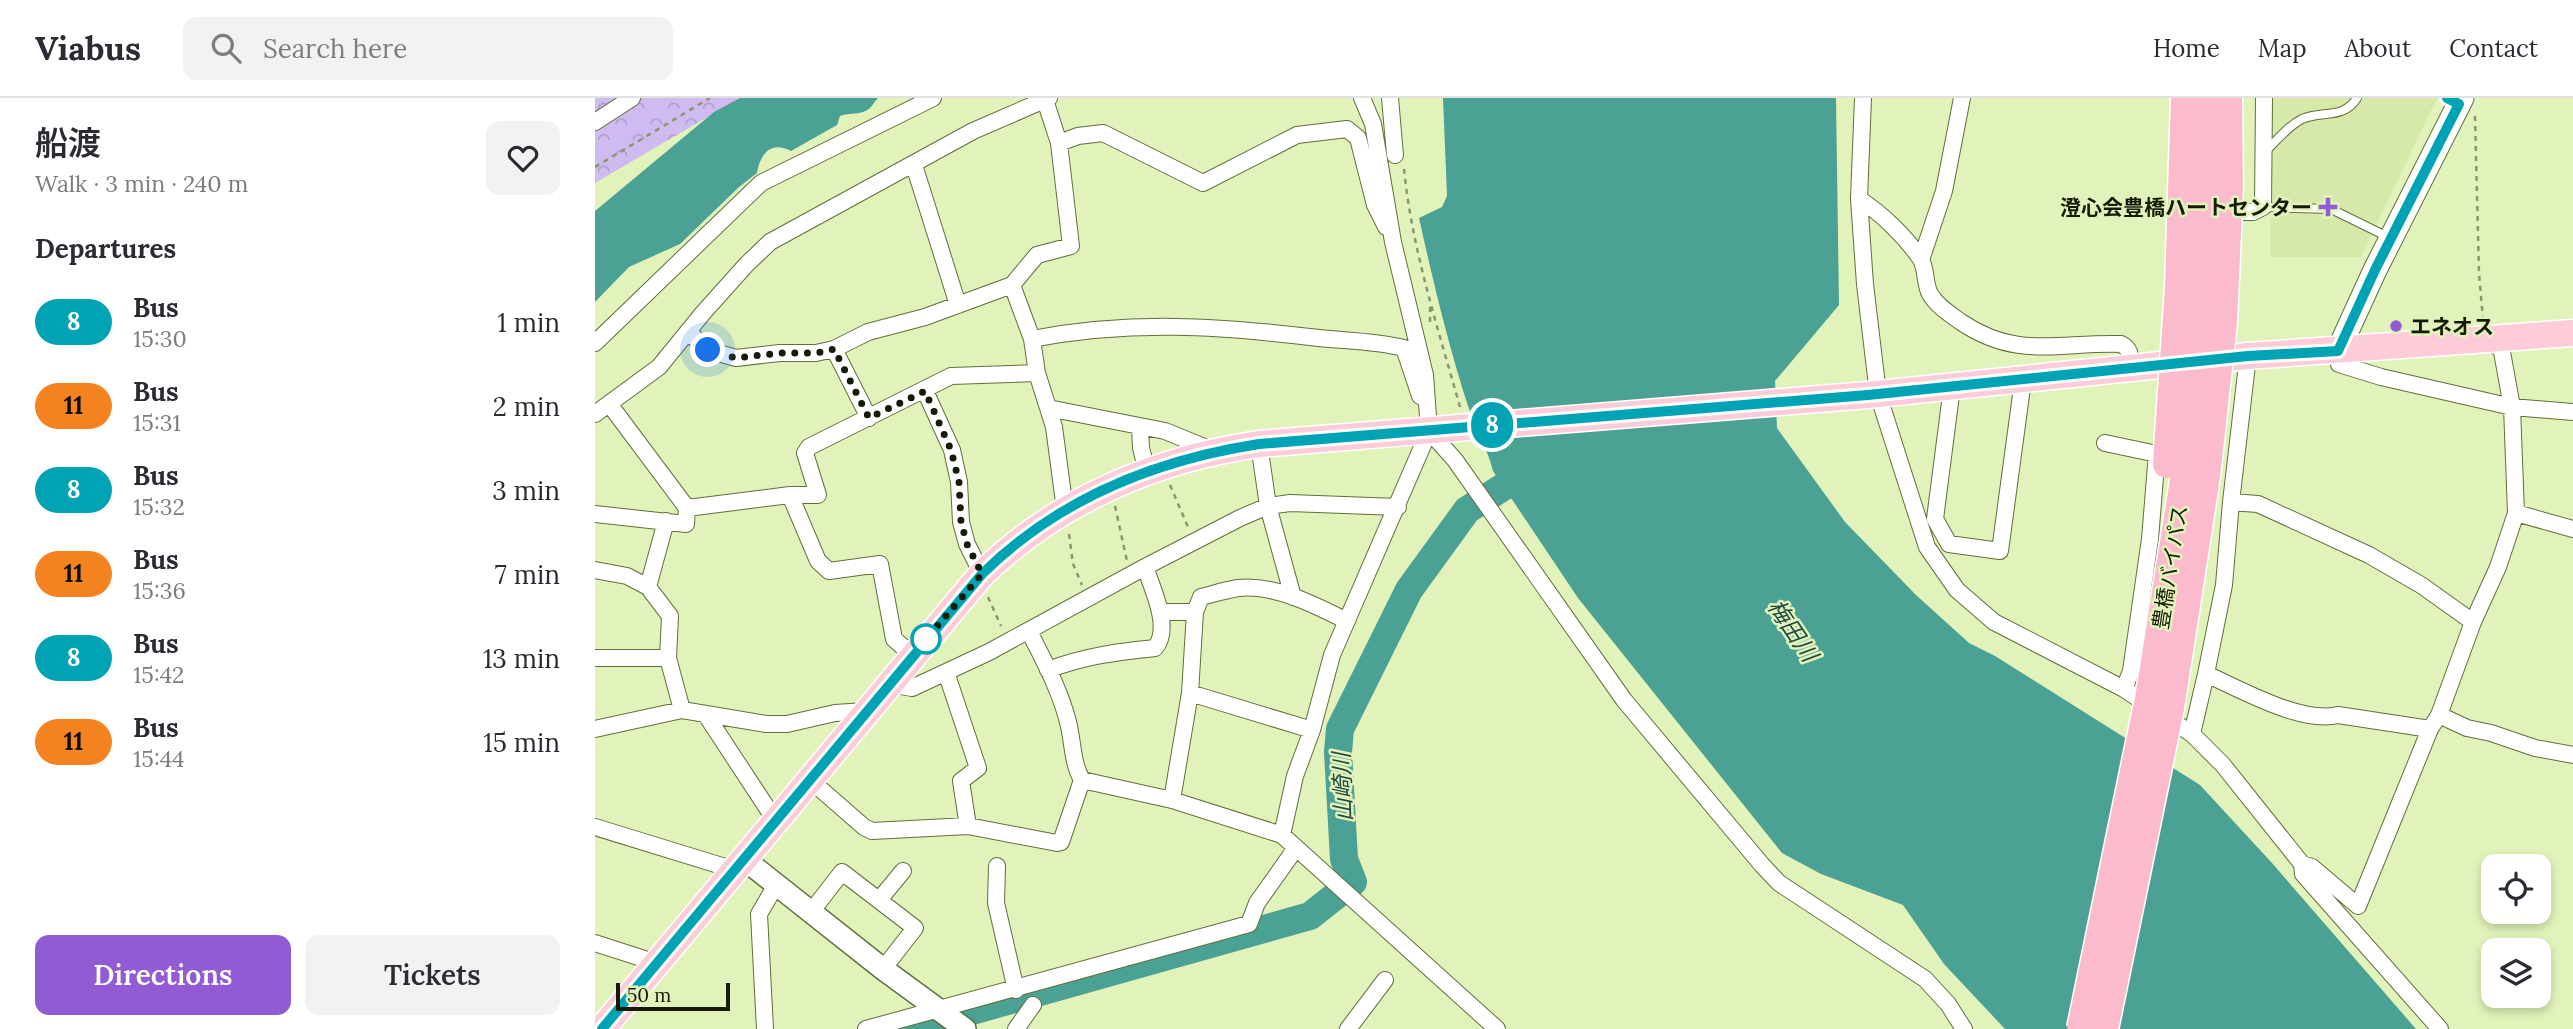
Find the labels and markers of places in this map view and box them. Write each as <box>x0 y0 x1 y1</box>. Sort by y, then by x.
place label: 澄心会豊橋ハートセンター <box>2060 194 2312 221</box>
marker: 澄心会豊橋ハートセンター <box>2318 197 2338 217</box>
place label: エネオス <box>2410 313 2494 340</box>
marker: エネオス <box>2388 318 2404 334</box>
unlabelled marker <box>911 624 941 654</box>

